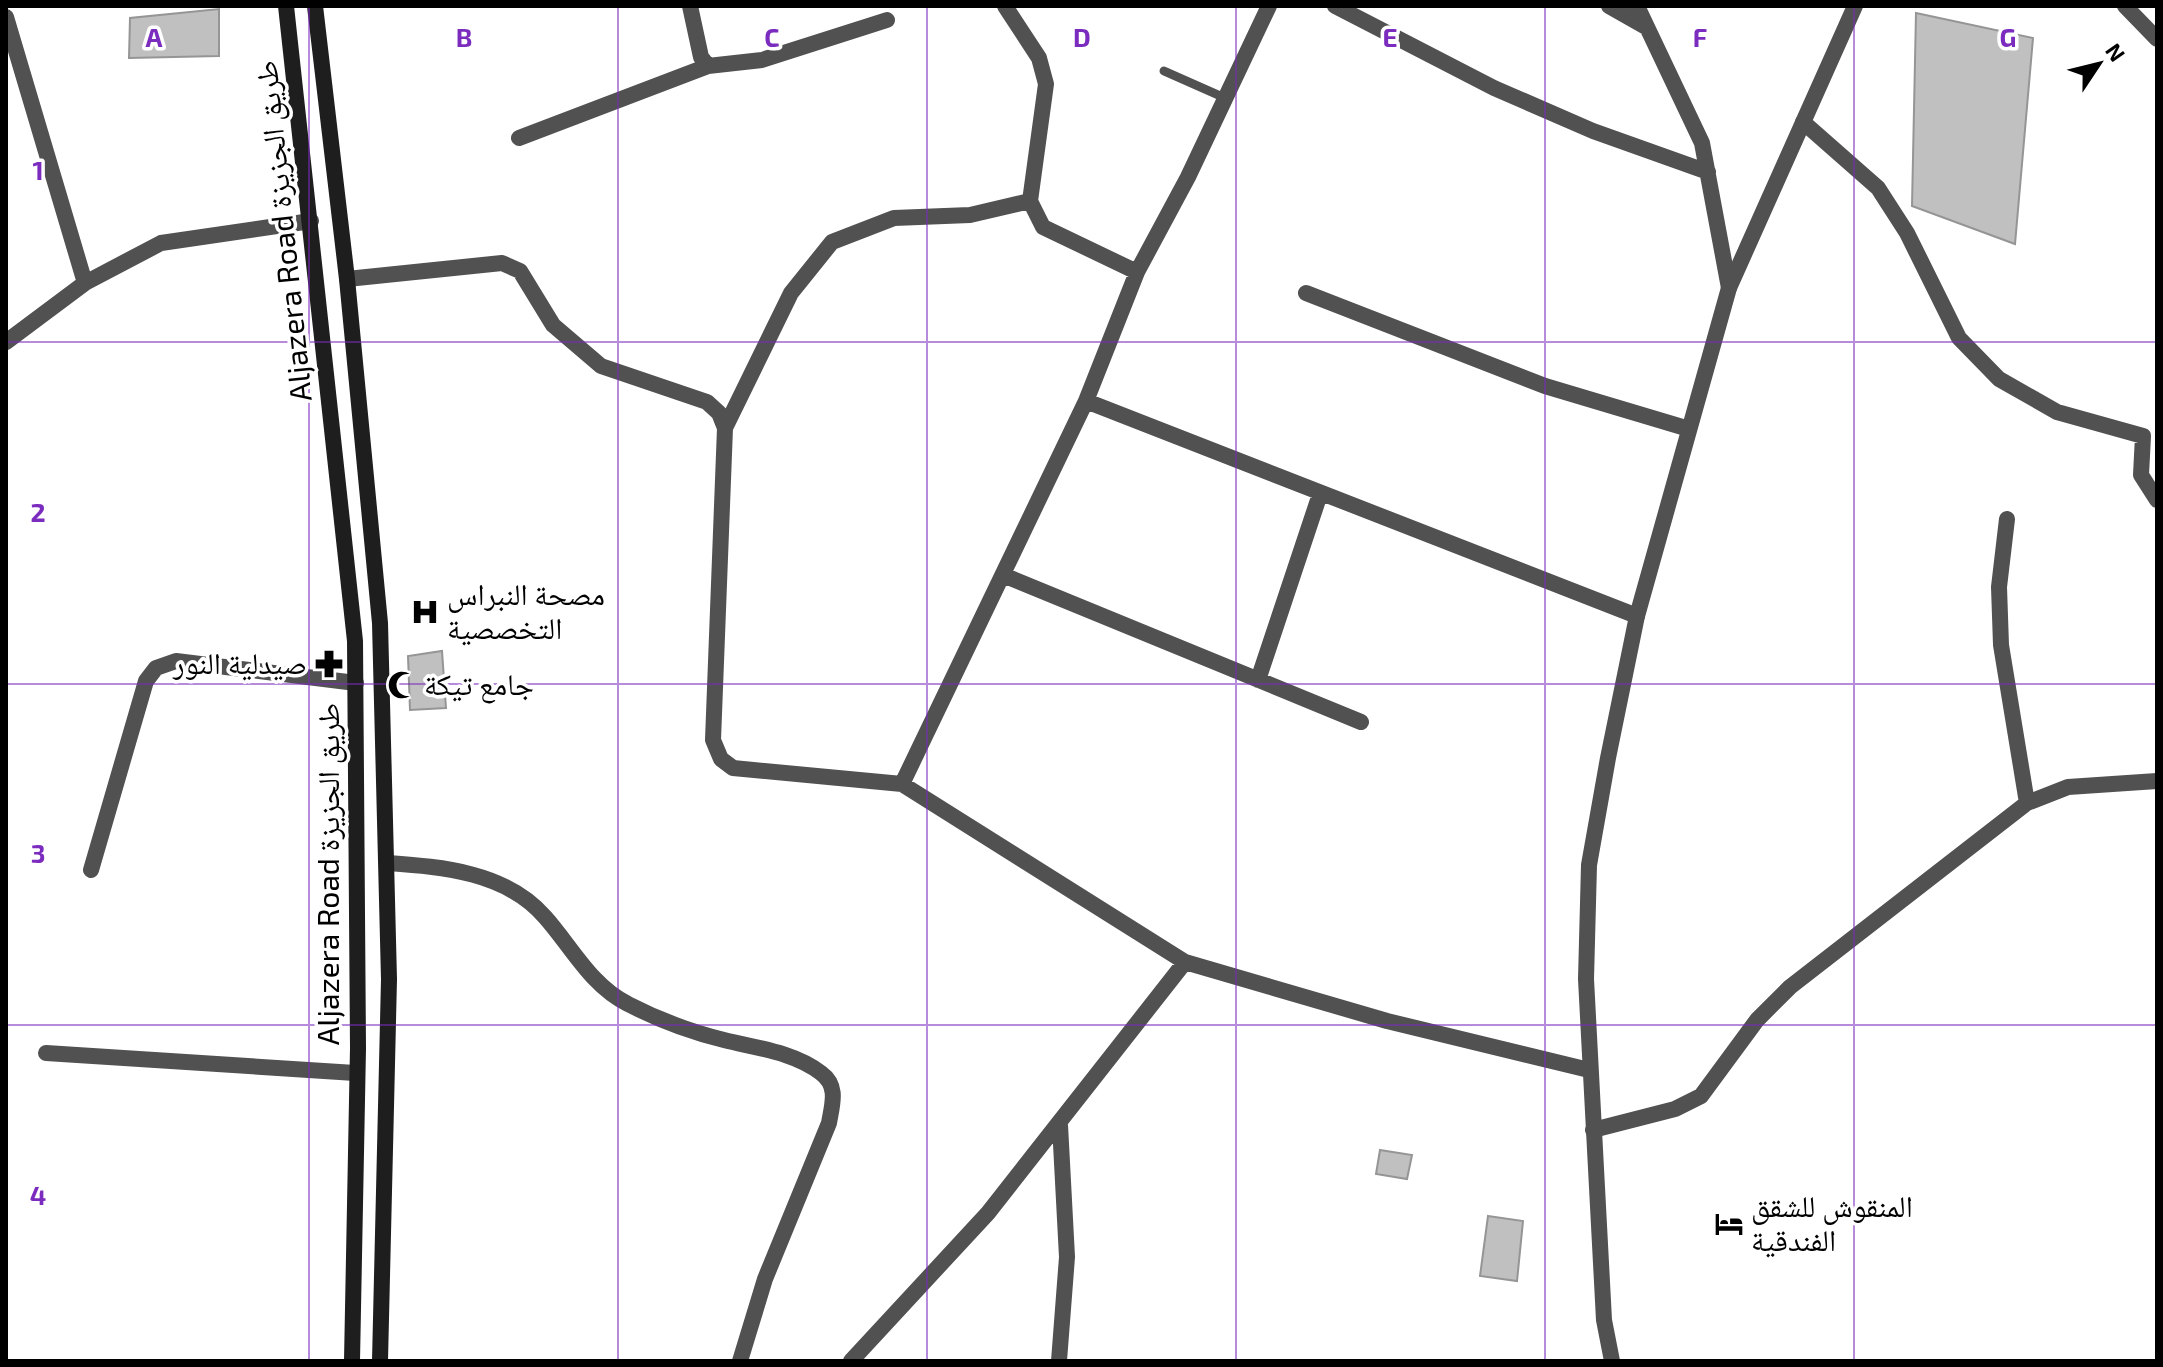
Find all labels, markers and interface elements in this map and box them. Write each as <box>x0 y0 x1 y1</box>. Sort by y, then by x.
text: A <box>146 21 163 52</box>
text: B <box>456 21 472 52</box>
text: C <box>764 21 780 52</box>
text: D <box>1073 21 1091 52</box>
text: E <box>1382 21 1398 52</box>
text: F <box>1693 21 1707 52</box>
text: G <box>2000 21 2016 52</box>
north arrow <box>2059 24 2139 104</box>
text: N <box>2101 38 2131 66</box>
street label: Aljazera Road طريق الجزيزة <box>246 59 320 403</box>
text: 1 <box>32 154 44 185</box>
text: 2 <box>30 496 46 527</box>
place label: مصحة النبراس التخصصية <box>447 575 605 646</box>
hospital icon: مصحة النبراس التخصصية <box>410 597 440 627</box>
place label: صيدلية النور <box>172 644 307 681</box>
pharmacy icon: صيدلية النور <box>314 649 344 679</box>
place label: جامع تيكة <box>424 665 534 704</box>
mosque icon: جامع تيكة <box>387 670 417 700</box>
street label: Aljazera Road طريق الجزيزة <box>309 703 347 1045</box>
text: 3 <box>31 837 45 868</box>
text: 4 <box>30 1179 46 1210</box>
place label: المنقوش للشقق الفندقية <box>1751 1187 1913 1258</box>
hotel icon: المنقوش للشقق الفندقية <box>1714 1209 1744 1239</box>

